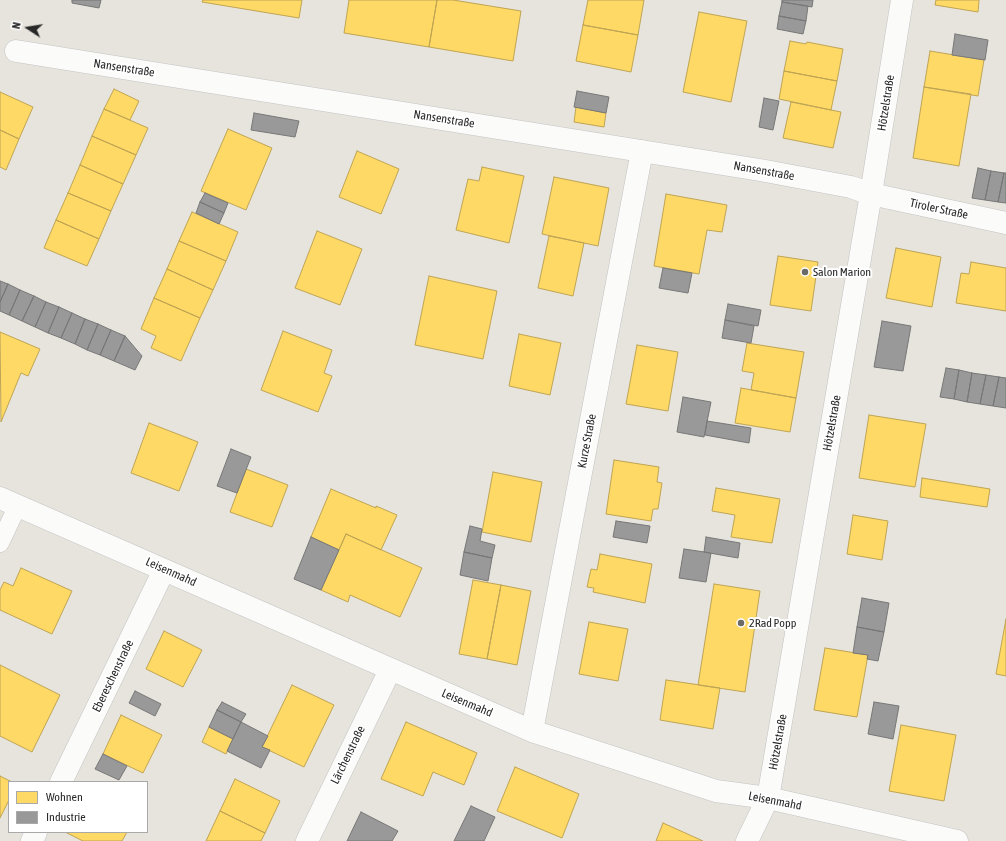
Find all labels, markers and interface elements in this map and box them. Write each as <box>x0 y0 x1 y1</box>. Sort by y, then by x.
north arrow <box>8 8 48 48</box>
text: N <box>10 21 23 30</box>
street label: Nansenstraße <box>92 56 156 80</box>
street label: Hötzelstraße <box>874 74 898 132</box>
street label: Nansenstraße <box>412 107 476 131</box>
street label: Nansenstraße <box>732 159 796 183</box>
street label: Tiroler Straße <box>909 196 969 222</box>
place label: Salon Marion <box>813 265 871 279</box>
marker: Salon Marion <box>800 267 810 277</box>
street label: Hötzelstraße <box>820 394 844 452</box>
street label: Kurze Straße <box>575 413 599 469</box>
street label: Leisenmahd <box>143 554 199 590</box>
place label: 2Rad Popp <box>749 616 796 630</box>
marker: 2Rad Popp <box>736 618 746 628</box>
street label: Ebereschenstraße <box>89 637 137 715</box>
street label: Leisenmahd <box>439 686 495 720</box>
street label: Hötzelstraße <box>766 713 790 771</box>
street label: Lärchenstraße <box>328 724 368 786</box>
legend <box>8 781 148 833</box>
street label: Leisenmahd <box>747 789 803 813</box>
text: Wohnen <box>46 790 83 804</box>
text: Industrie <box>46 810 86 824</box>

